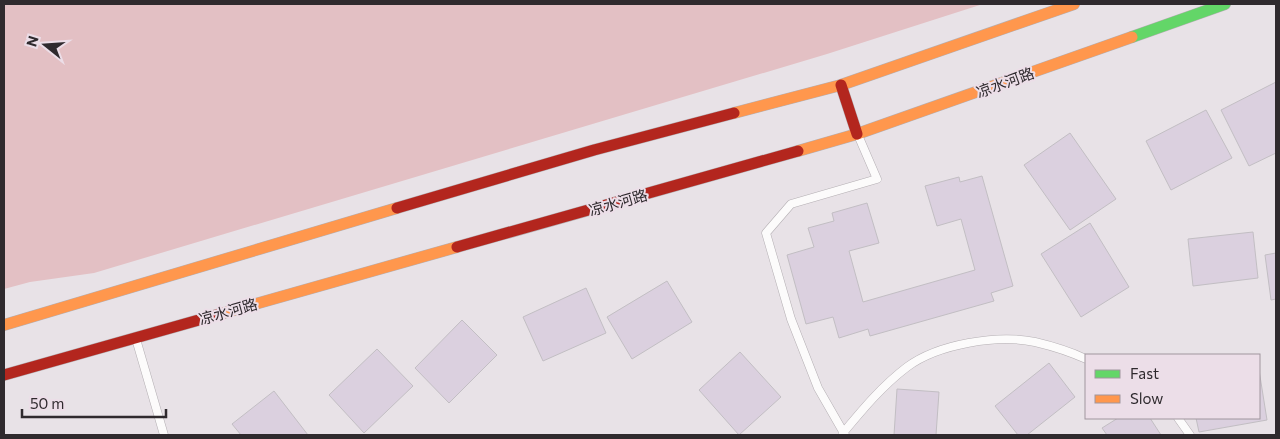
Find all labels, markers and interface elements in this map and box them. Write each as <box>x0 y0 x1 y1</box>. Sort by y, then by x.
north arrow <box>20 20 70 70</box>
text: N <box>22 34 42 49</box>
street label: 凉水河路 <box>974 63 1036 101</box>
street label: 凉水河路 <box>587 185 649 219</box>
street label: 凉水河路 <box>197 294 259 328</box>
legend <box>1085 354 1260 419</box>
text: Fast <box>1130 364 1159 382</box>
scale bar <box>22 386 166 418</box>
text: Slow <box>1130 389 1163 407</box>
text: 50 m <box>30 394 64 412</box>

